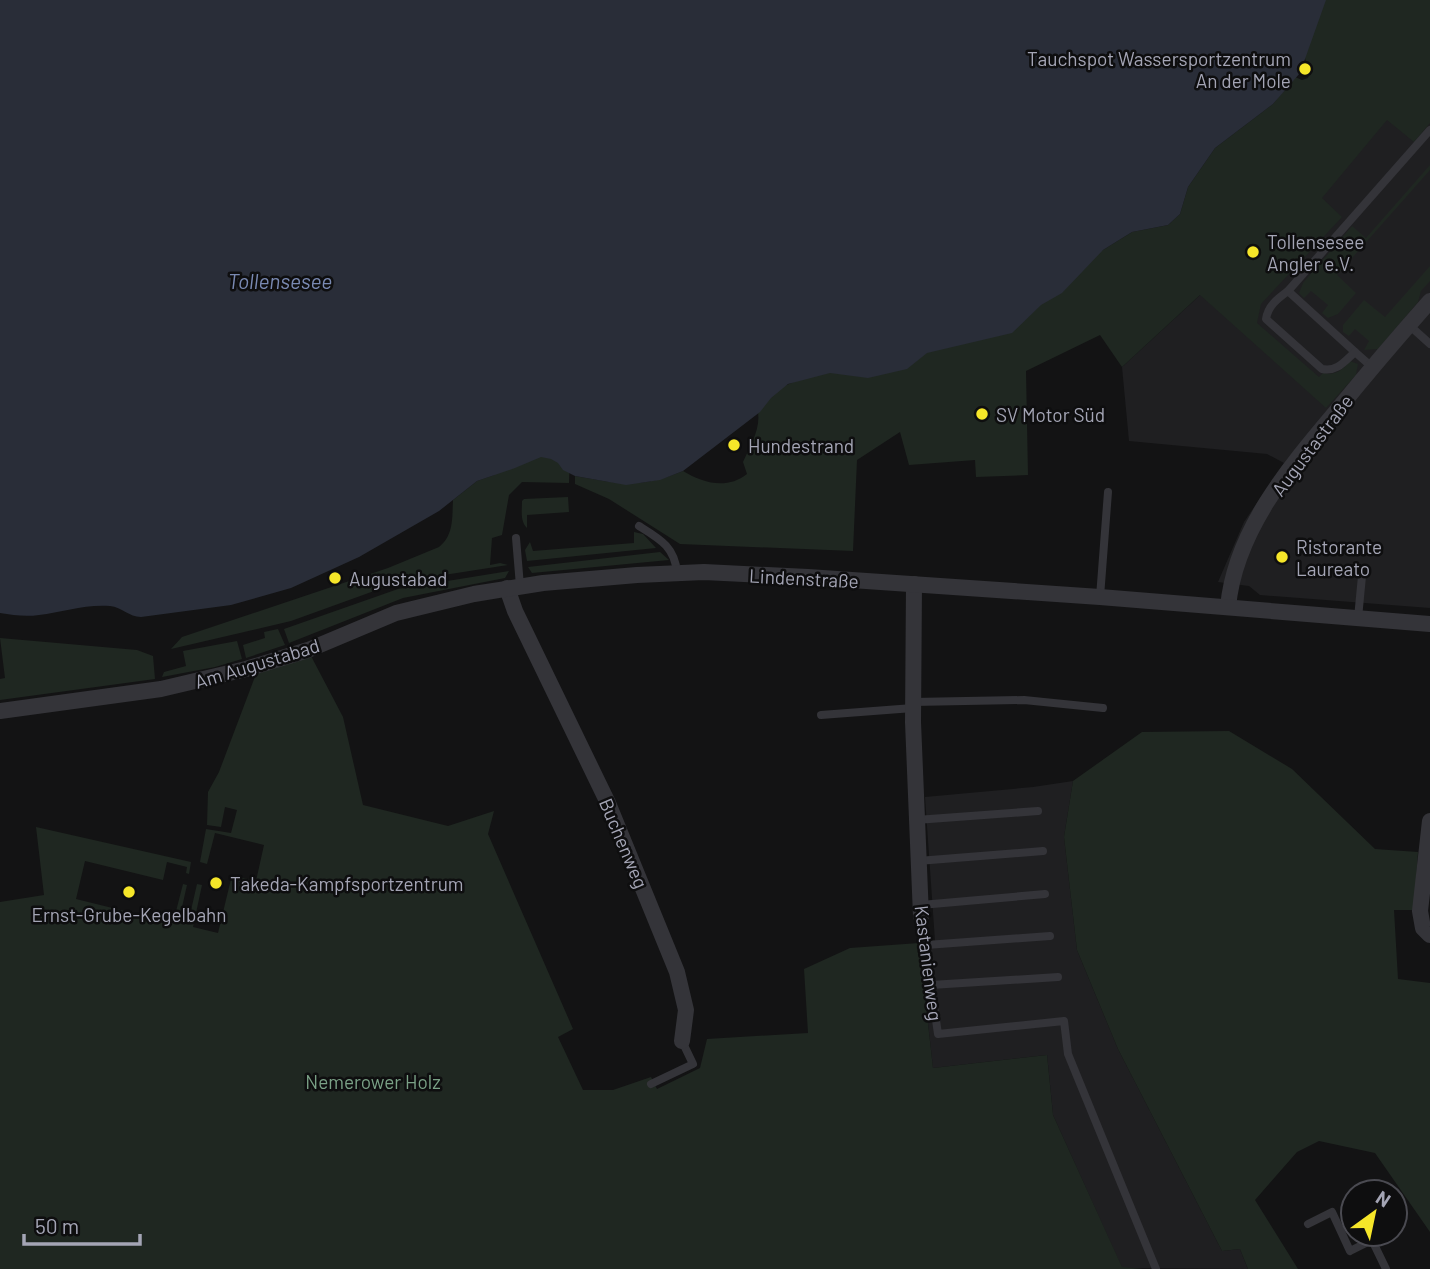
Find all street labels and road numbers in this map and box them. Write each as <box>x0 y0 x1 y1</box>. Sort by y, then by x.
street label: Augustastraße <box>1266 390 1358 500</box>
street label: Lindenstraße <box>749 564 859 592</box>
street label: Am Augustabad <box>192 633 322 693</box>
street label: Buchenweg <box>595 794 653 892</box>
street label: Kastanienweg <box>911 904 947 1022</box>

